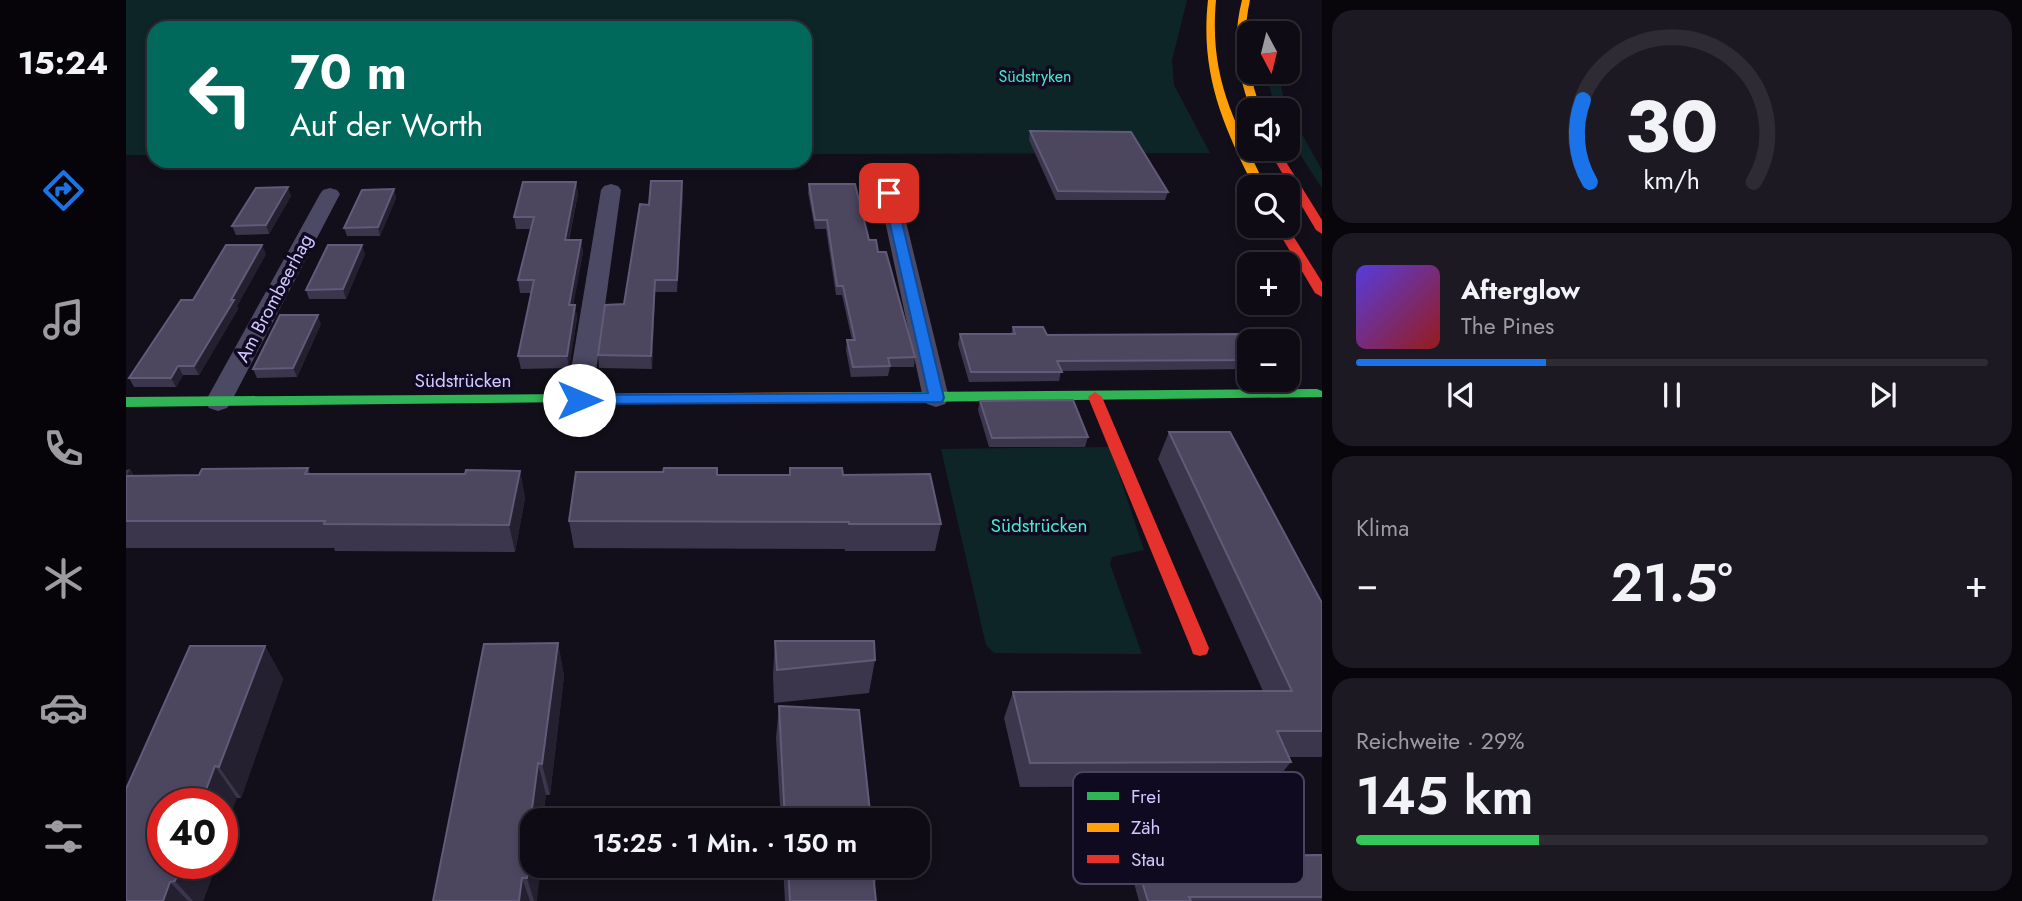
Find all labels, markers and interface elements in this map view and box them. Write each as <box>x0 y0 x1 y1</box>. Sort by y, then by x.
north arrow <box>1237 21 1300 84</box>
map controls <box>1237 21 1300 392</box>
text: 70 m <box>290 37 407 107</box>
text: 15:24 <box>18 40 108 86</box>
icon: left <box>175 49 266 140</box>
park label: Südstryken <box>998 65 1072 88</box>
text: 30 <box>1625 75 1719 180</box>
button: sound <box>1237 98 1300 161</box>
text: Auf der Worth <box>290 102 483 148</box>
text: km/h <box>1644 162 1700 198</box>
pin <box>859 163 919 223</box>
icon: directions <box>39 166 88 215</box>
icon: arrive <box>870 174 908 212</box>
button: search <box>1237 175 1300 238</box>
street label: Am Brombeerhag <box>229 229 319 367</box>
button: + <box>1237 252 1300 315</box>
text: Afterglow <box>1461 271 1580 309</box>
icon: music <box>39 295 88 344</box>
text: The Pines <box>1461 309 1554 343</box>
button: − <box>1237 329 1300 392</box>
position arrow <box>542 363 616 437</box>
street label: Südstrücken <box>415 367 511 394</box>
icon: previous <box>1442 376 1480 414</box>
icon: pause <box>1653 376 1691 414</box>
icon: next <box>1864 376 1902 414</box>
icon: phone <box>39 424 88 473</box>
text: Klima <box>1356 511 1409 545</box>
park label: Südstrücken <box>991 512 1087 539</box>
text: 21.5° <box>1611 545 1733 621</box>
icon: climate <box>39 554 88 603</box>
text: − <box>1356 556 1378 611</box>
text: + <box>1965 556 1988 611</box>
icon: car <box>39 683 88 732</box>
text: Reichweite · 29% <box>1356 724 1524 758</box>
text: 145 km <box>1356 758 1534 834</box>
legend <box>1073 772 1304 884</box>
text: Frei <box>1131 783 1161 810</box>
speed limit sign: 40 <box>147 788 238 879</box>
icon: filters <box>39 812 88 861</box>
text: Zäh <box>1131 814 1161 841</box>
text: 15:25 · 1 Min. · 150 m <box>593 824 857 862</box>
text: Stau <box>1131 846 1165 873</box>

